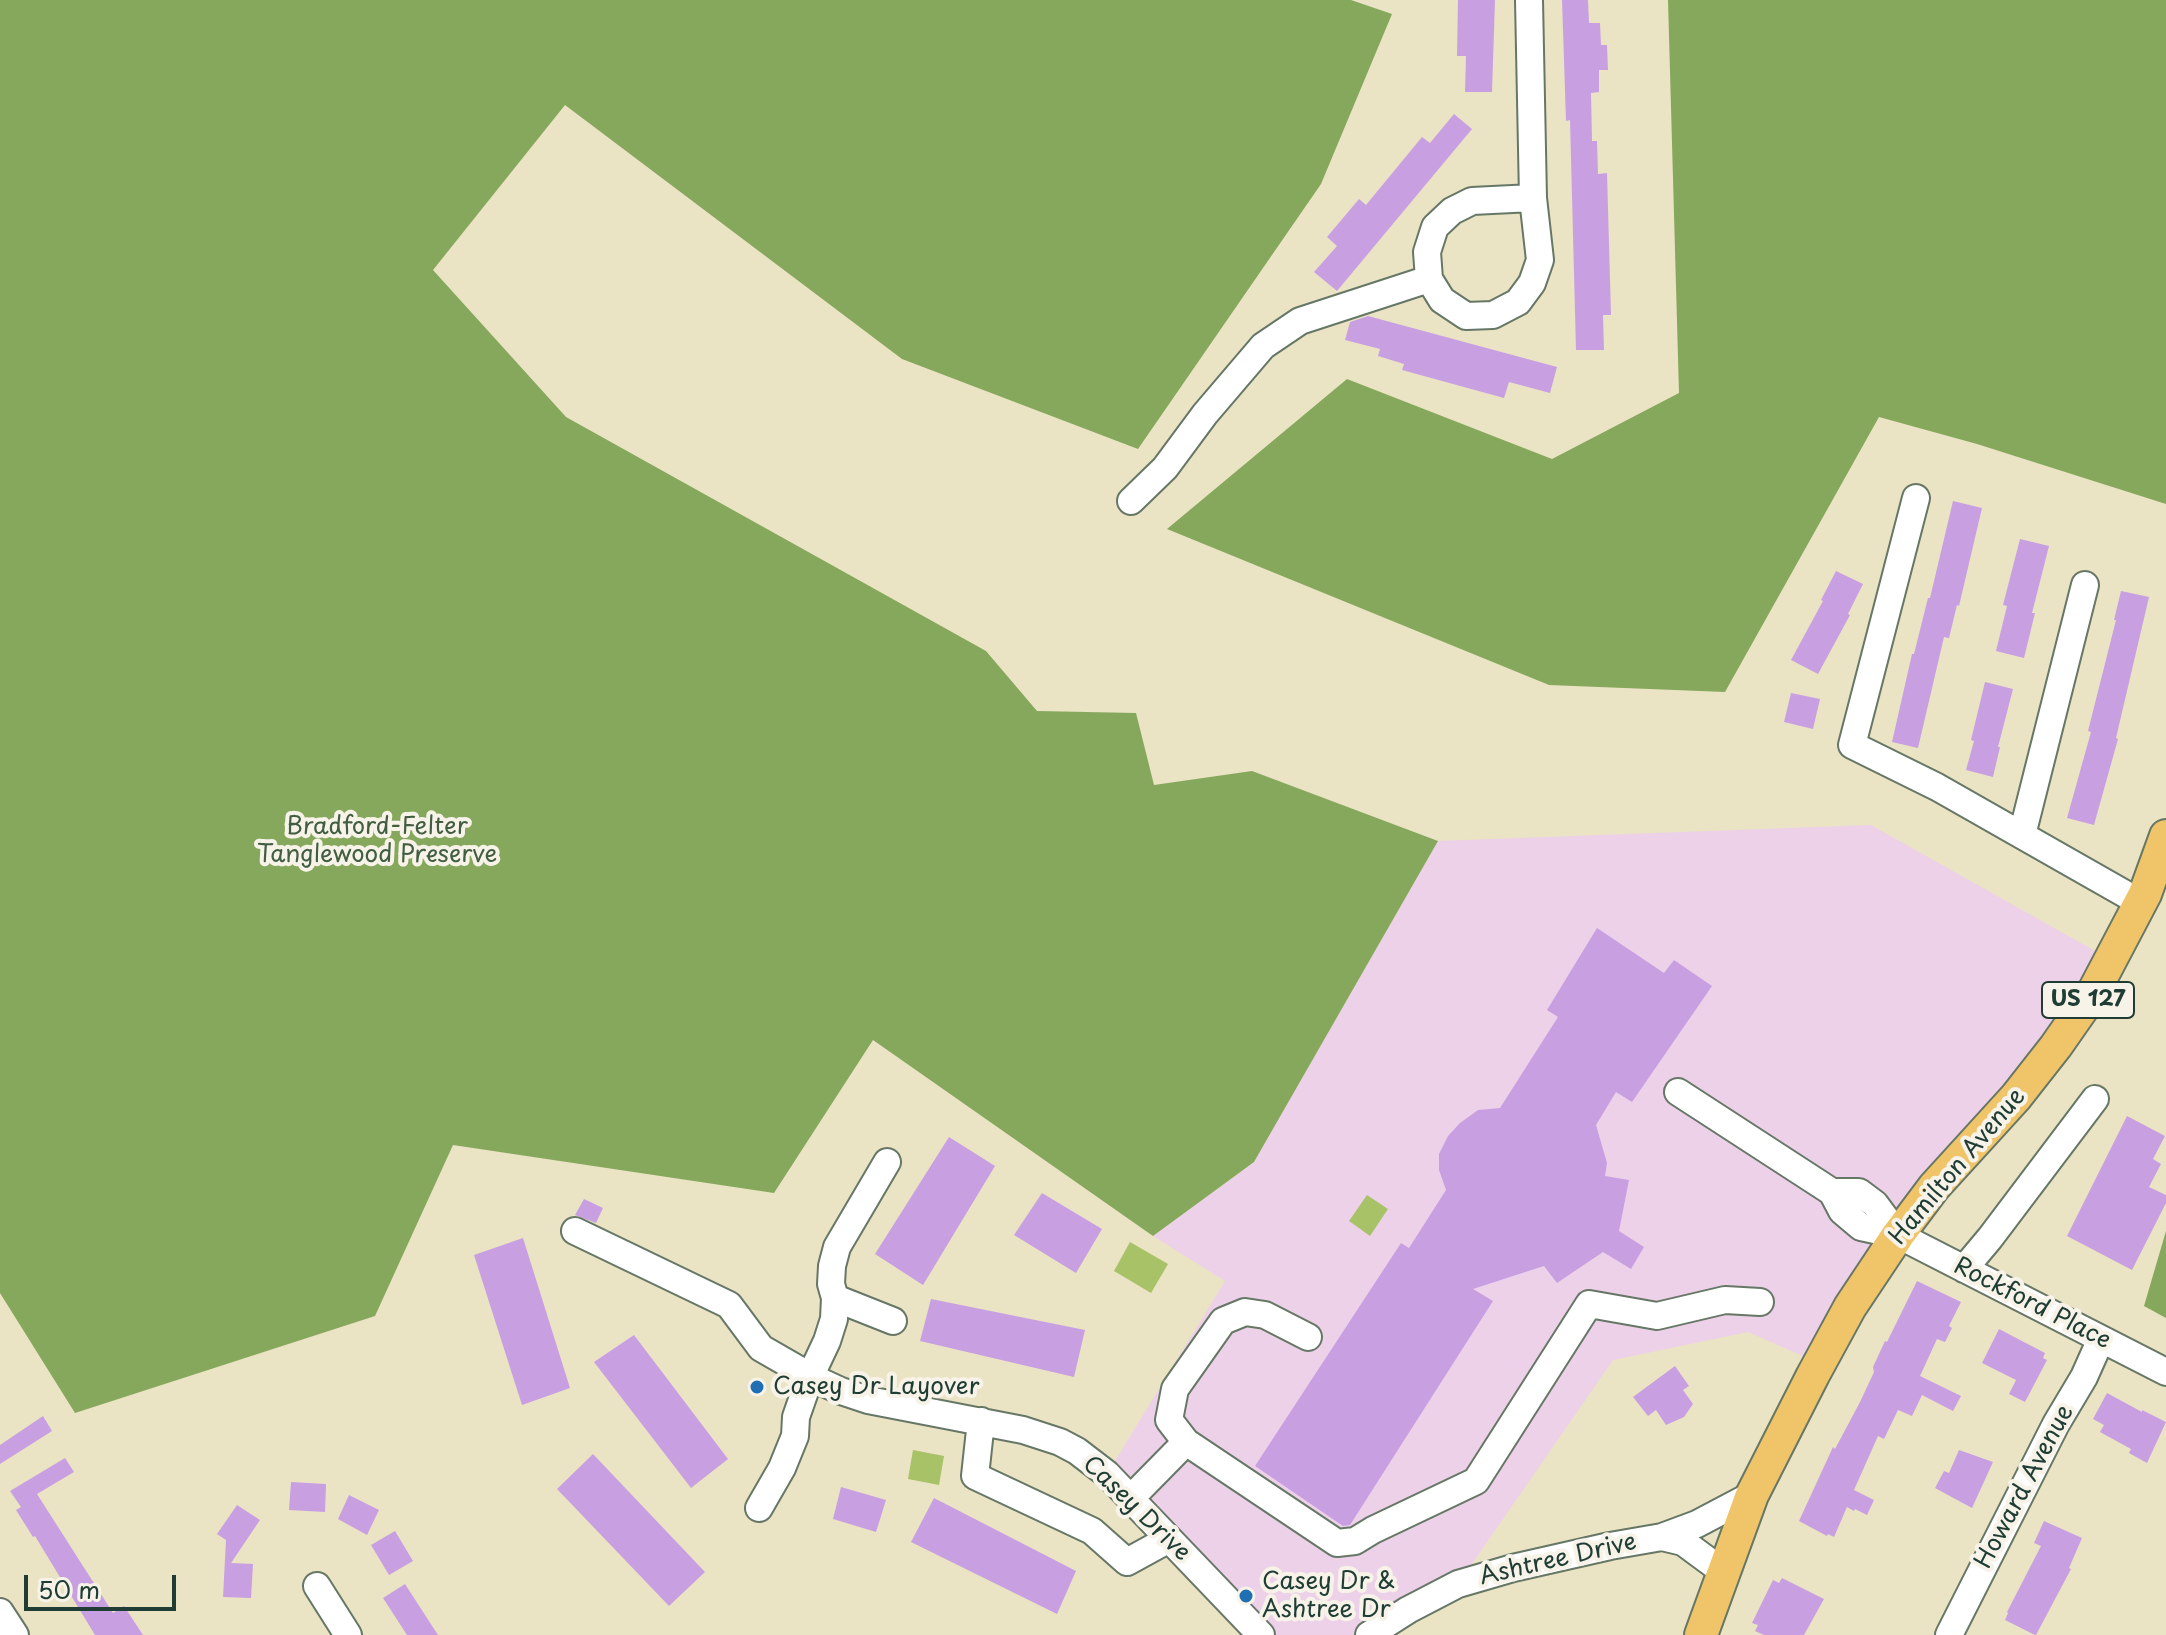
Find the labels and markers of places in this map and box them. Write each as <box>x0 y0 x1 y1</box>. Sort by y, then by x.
place label: Casey Dr Layover <box>773 1373 979 1401</box>
marker: Casey Dr Layover <box>748 1378 766 1396</box>
place label: Casey Dr & Ashtree Dr <box>1262 1568 1396 1624</box>
marker: Casey Dr & Ashtree Dr <box>1237 1587 1255 1605</box>

